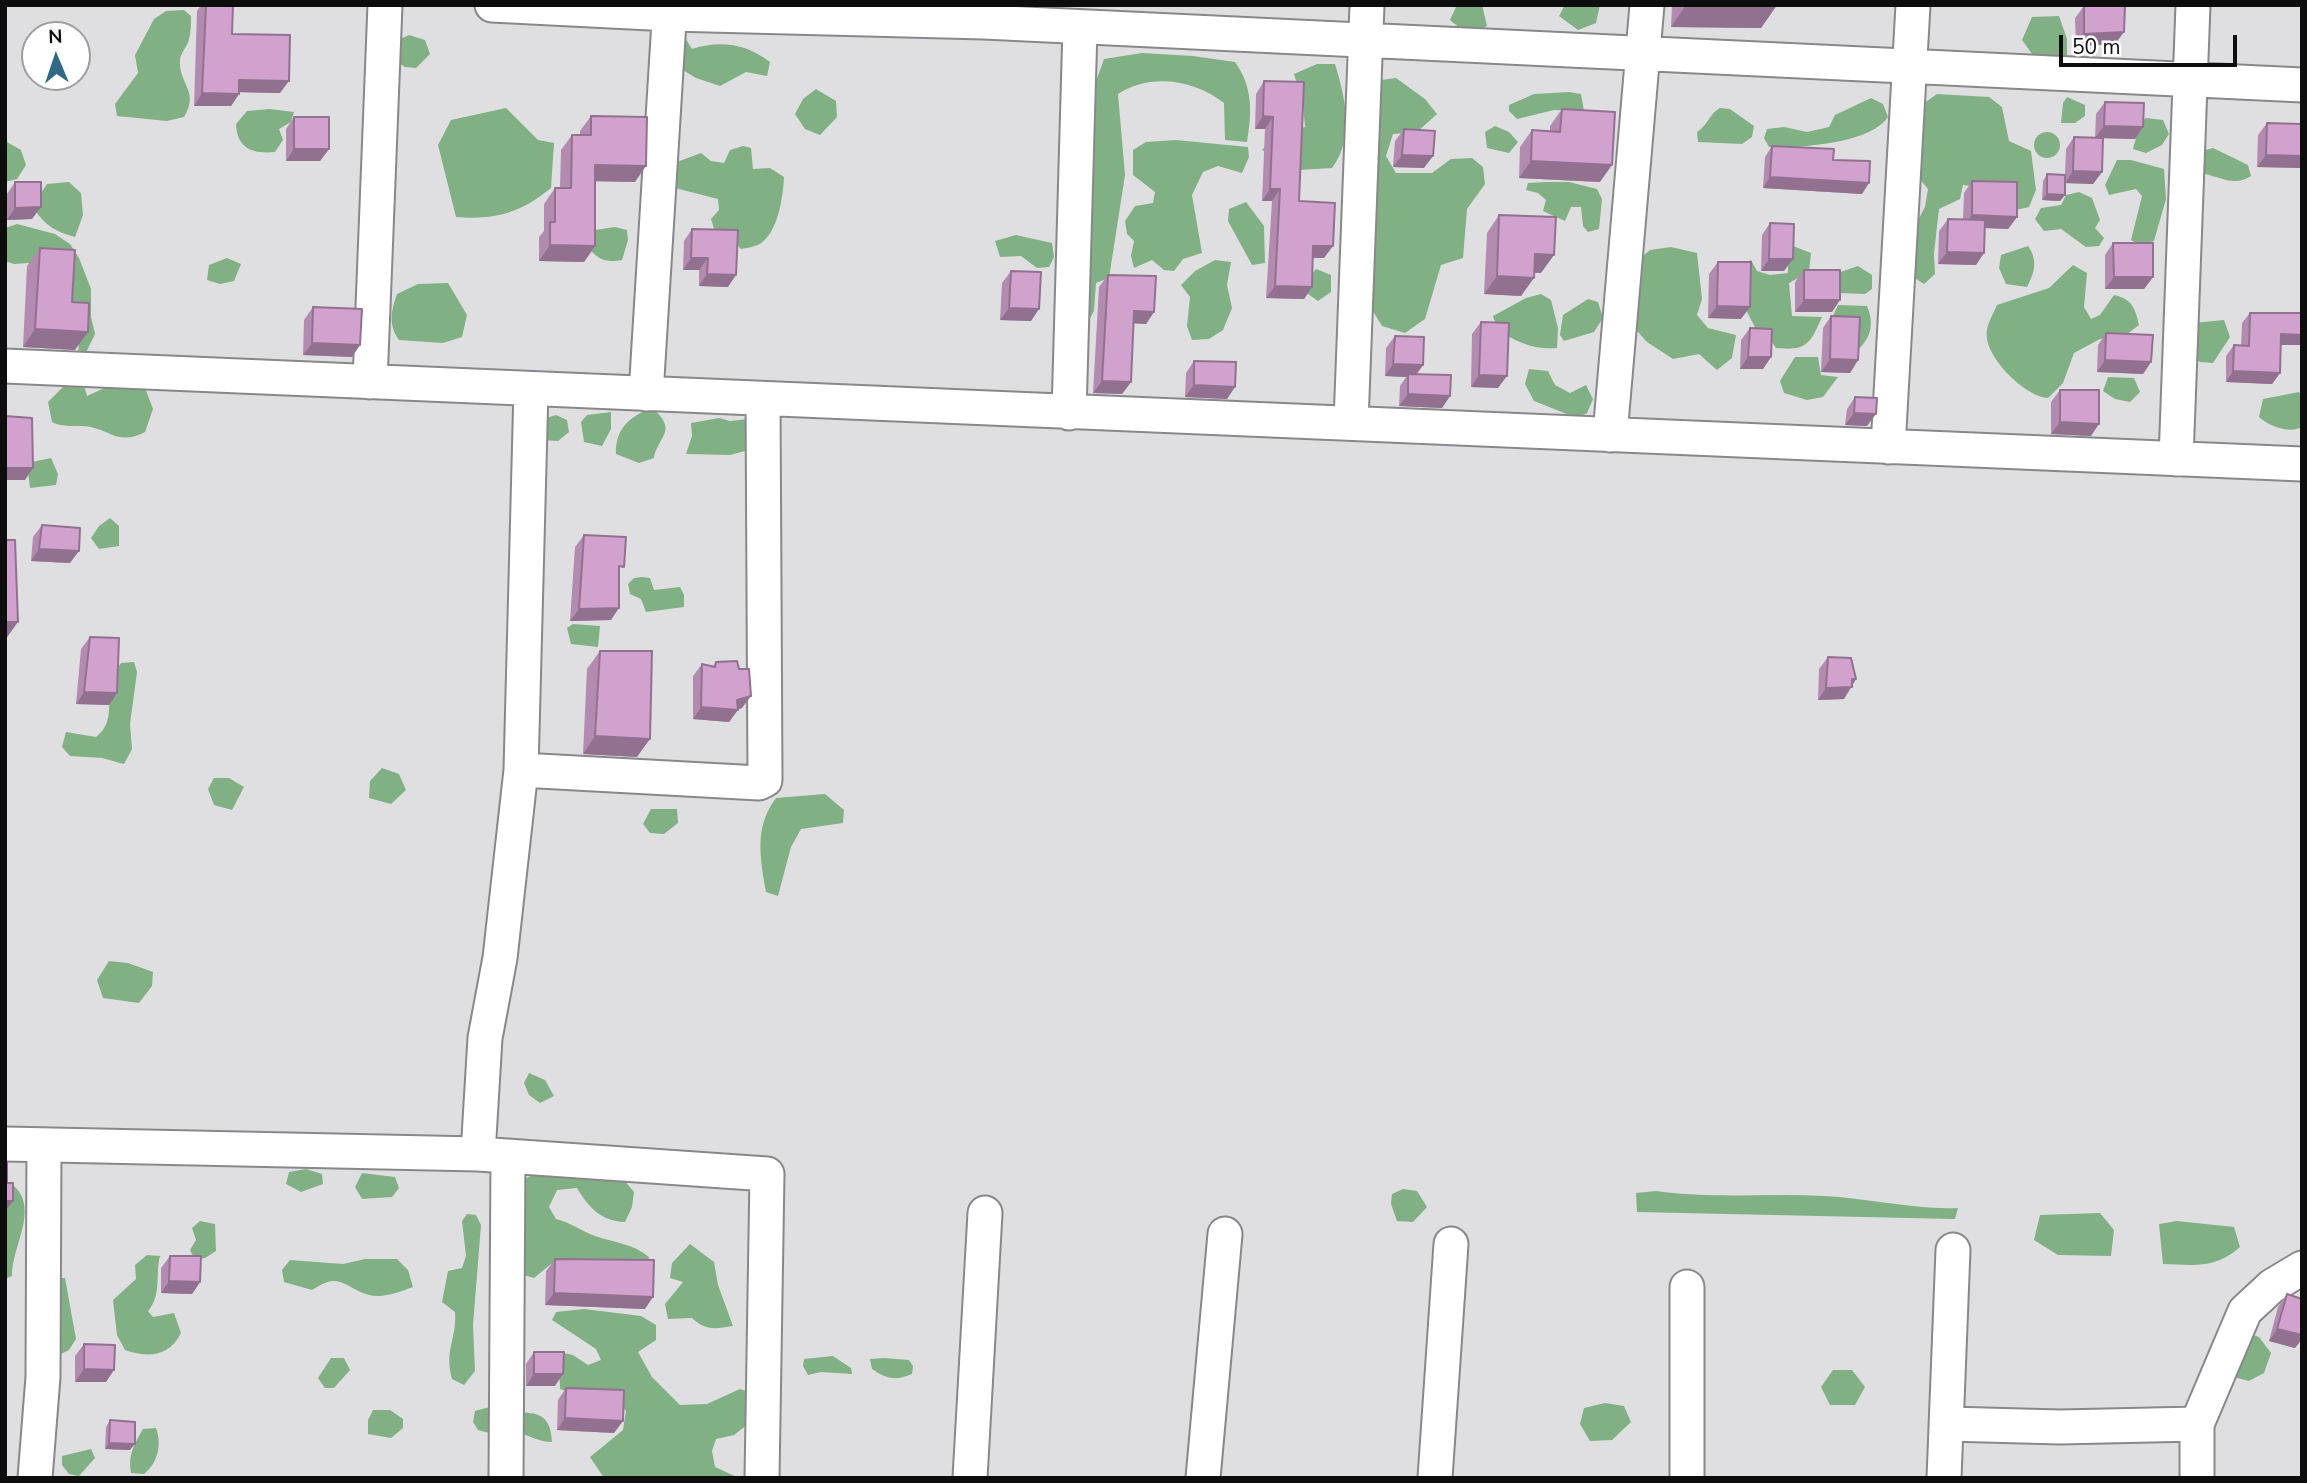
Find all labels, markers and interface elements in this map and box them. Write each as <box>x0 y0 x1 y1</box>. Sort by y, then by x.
north arrow <box>21 21 91 91</box>
scale bar <box>2062 21 2240 65</box>
text: N <box>48 24 63 50</box>
text: 50 m <box>2072 33 2121 61</box>

